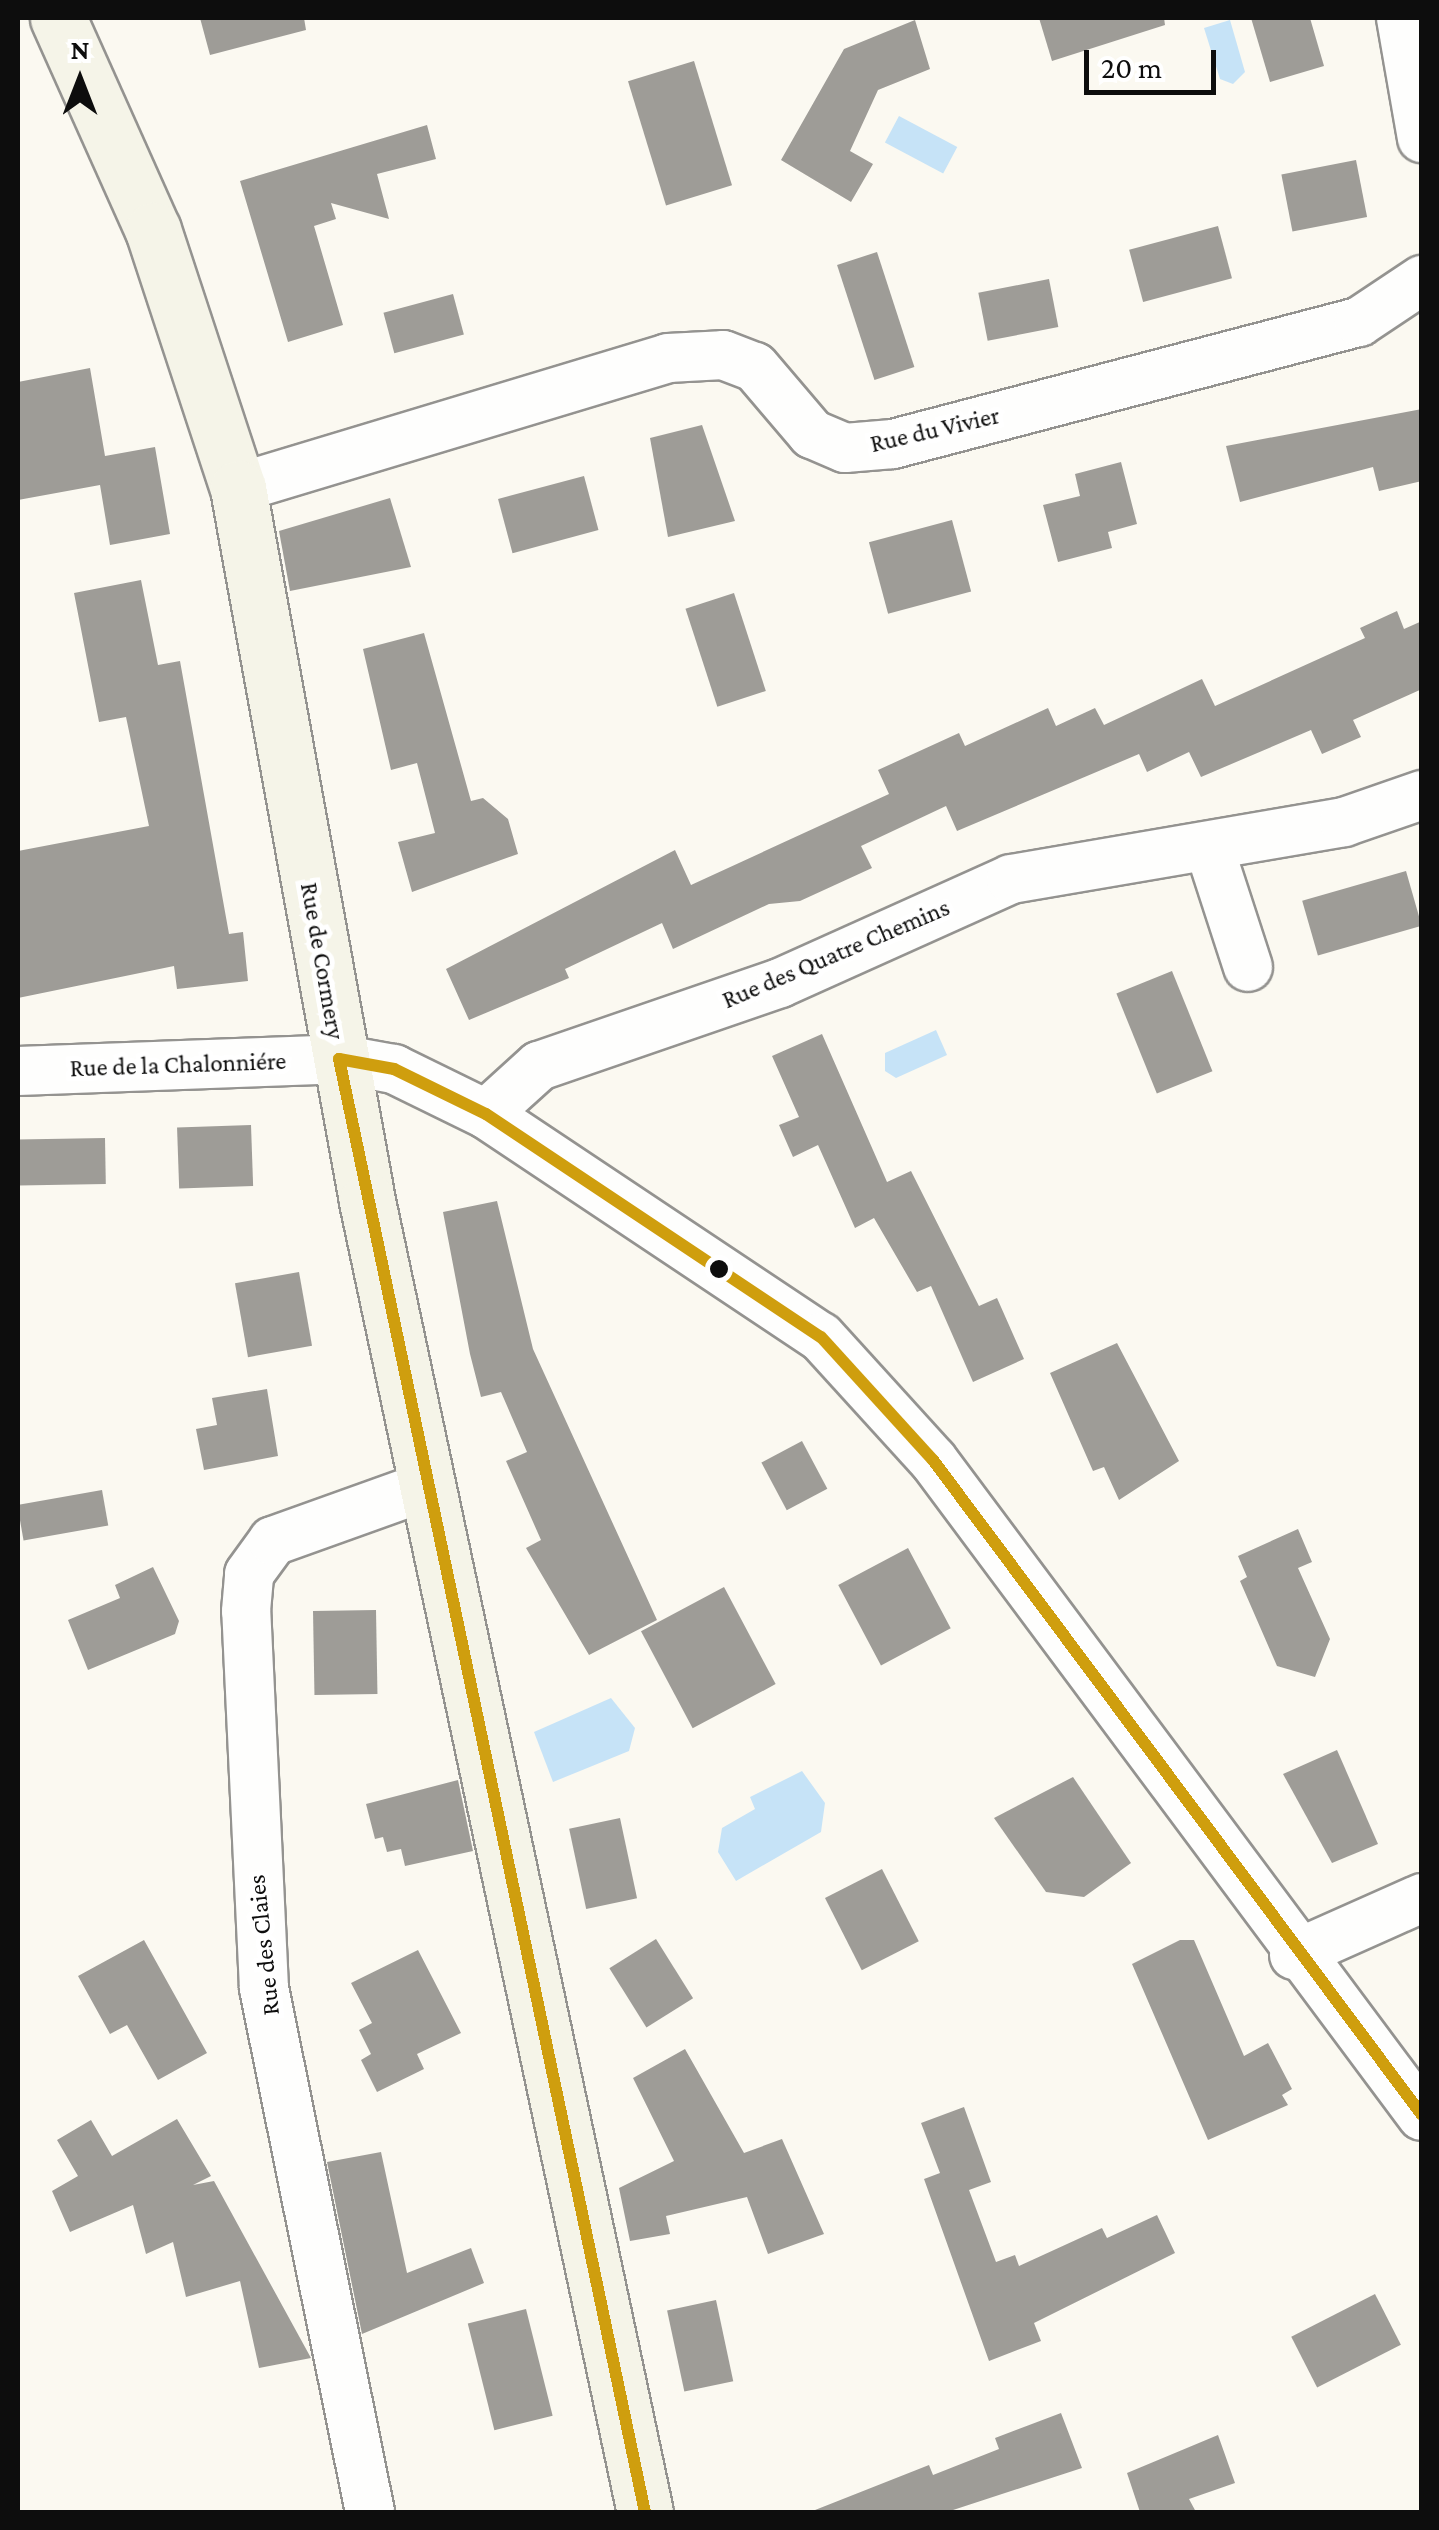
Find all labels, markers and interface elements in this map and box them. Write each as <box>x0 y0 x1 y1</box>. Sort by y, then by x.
north arrow <box>30 30 130 130</box>
scale bar <box>1089 30 1222 92</box>
text: N <box>70 34 90 65</box>
text: 20 m <box>1101 51 1162 84</box>
street label: Rue du Vivier <box>867 401 1003 459</box>
street label: Rue de Cormery <box>293 880 351 1042</box>
street label: Rue des Quatre Chemins <box>718 893 954 1015</box>
street label: Rue de la Chalonniére <box>69 1046 287 1084</box>
unlabelled marker <box>709 1259 729 1279</box>
street label: Rue des Claies <box>242 1873 286 2017</box>

